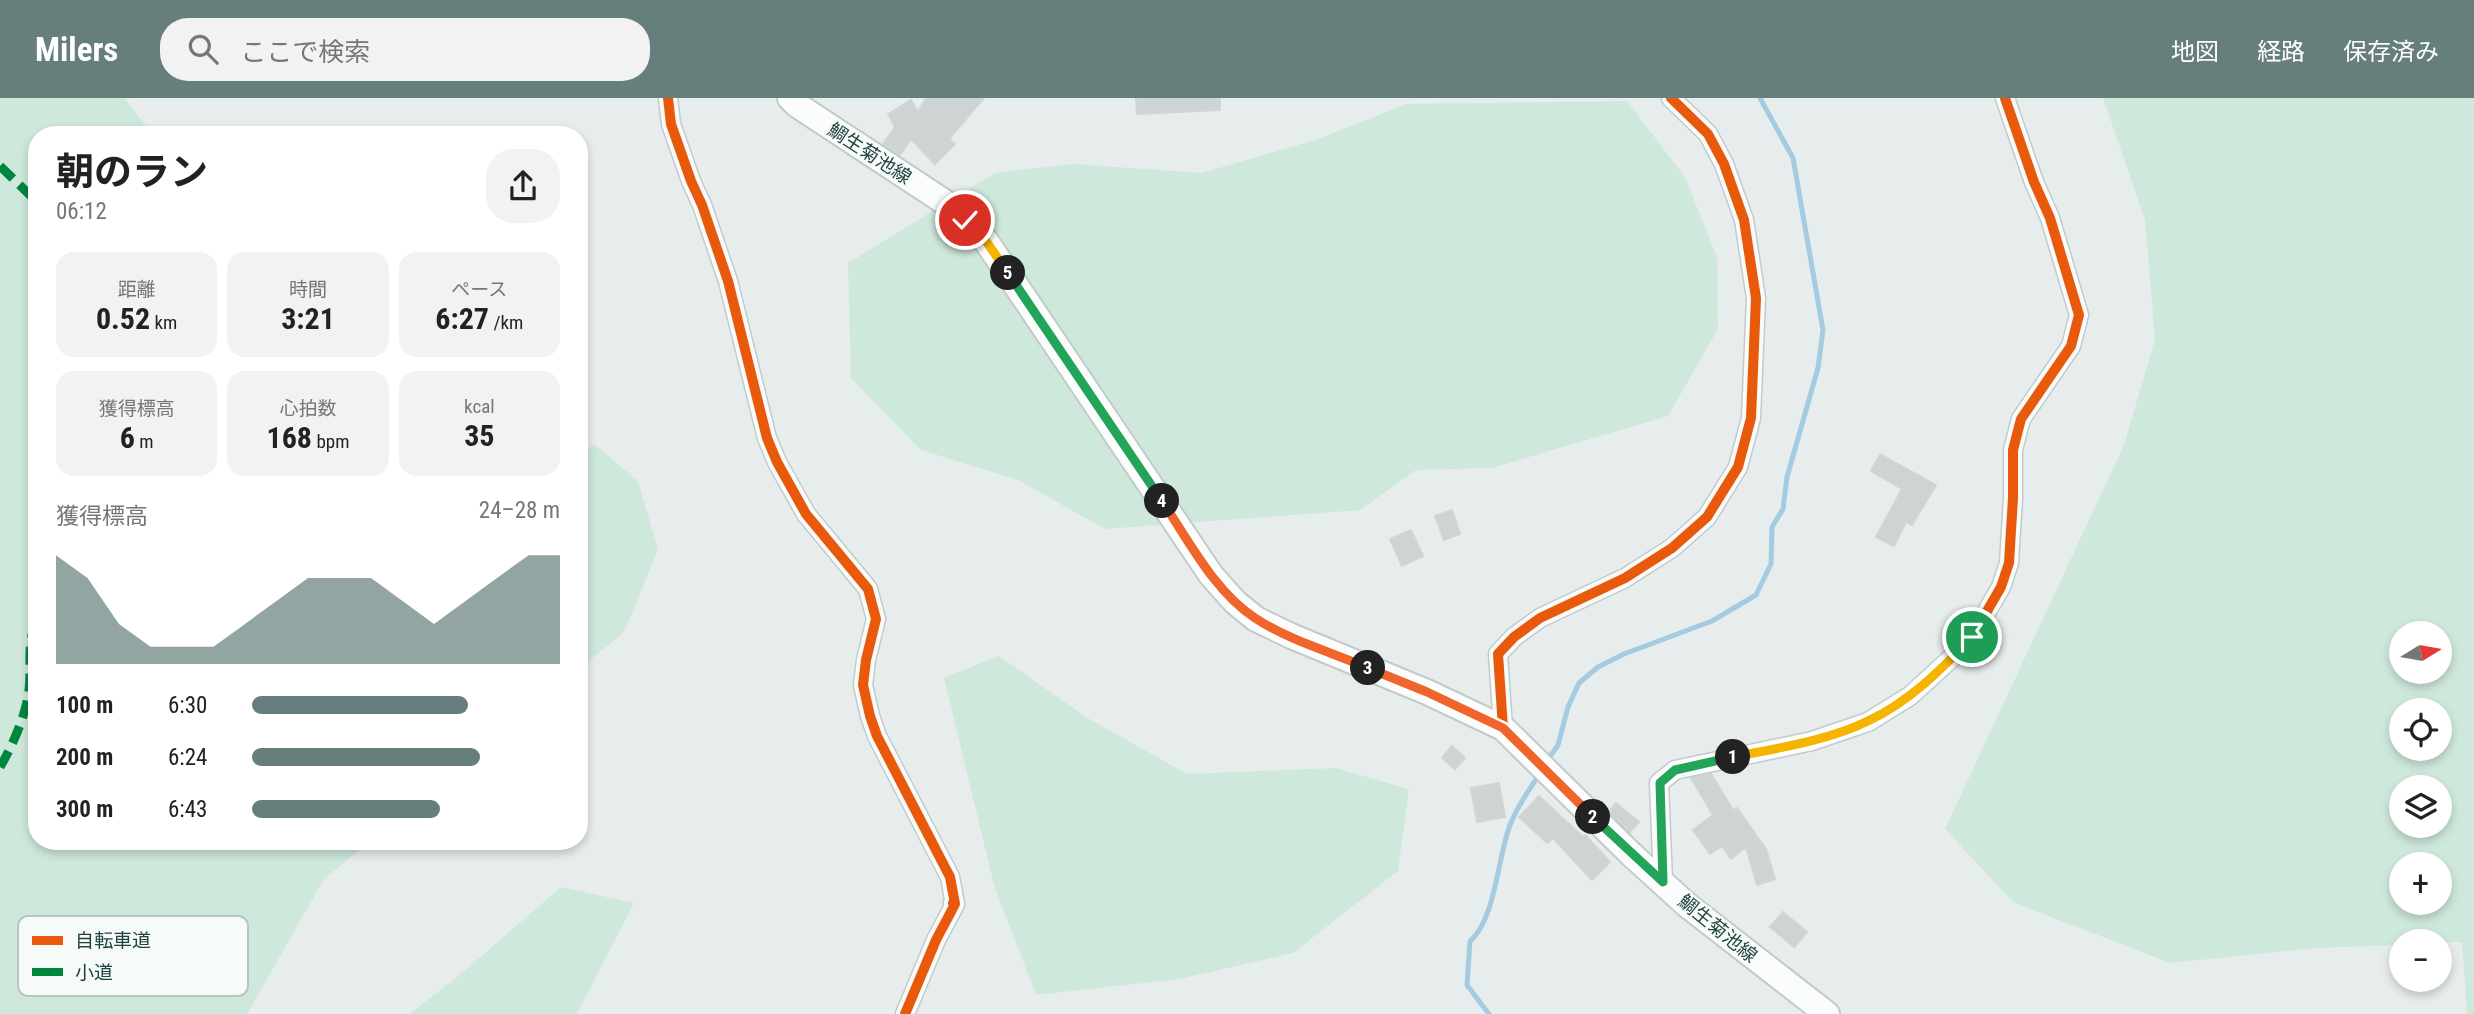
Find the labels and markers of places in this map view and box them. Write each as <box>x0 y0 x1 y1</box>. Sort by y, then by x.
pin <box>935 190 995 250</box>
pin: 5 <box>990 256 1026 290</box>
pin: 4 <box>1144 484 1180 518</box>
pin <box>1942 607 2002 667</box>
pin: 3 <box>1350 650 1386 686</box>
pin: 1 <box>1716 740 1750 774</box>
pin: 2 <box>1576 800 1610 834</box>

